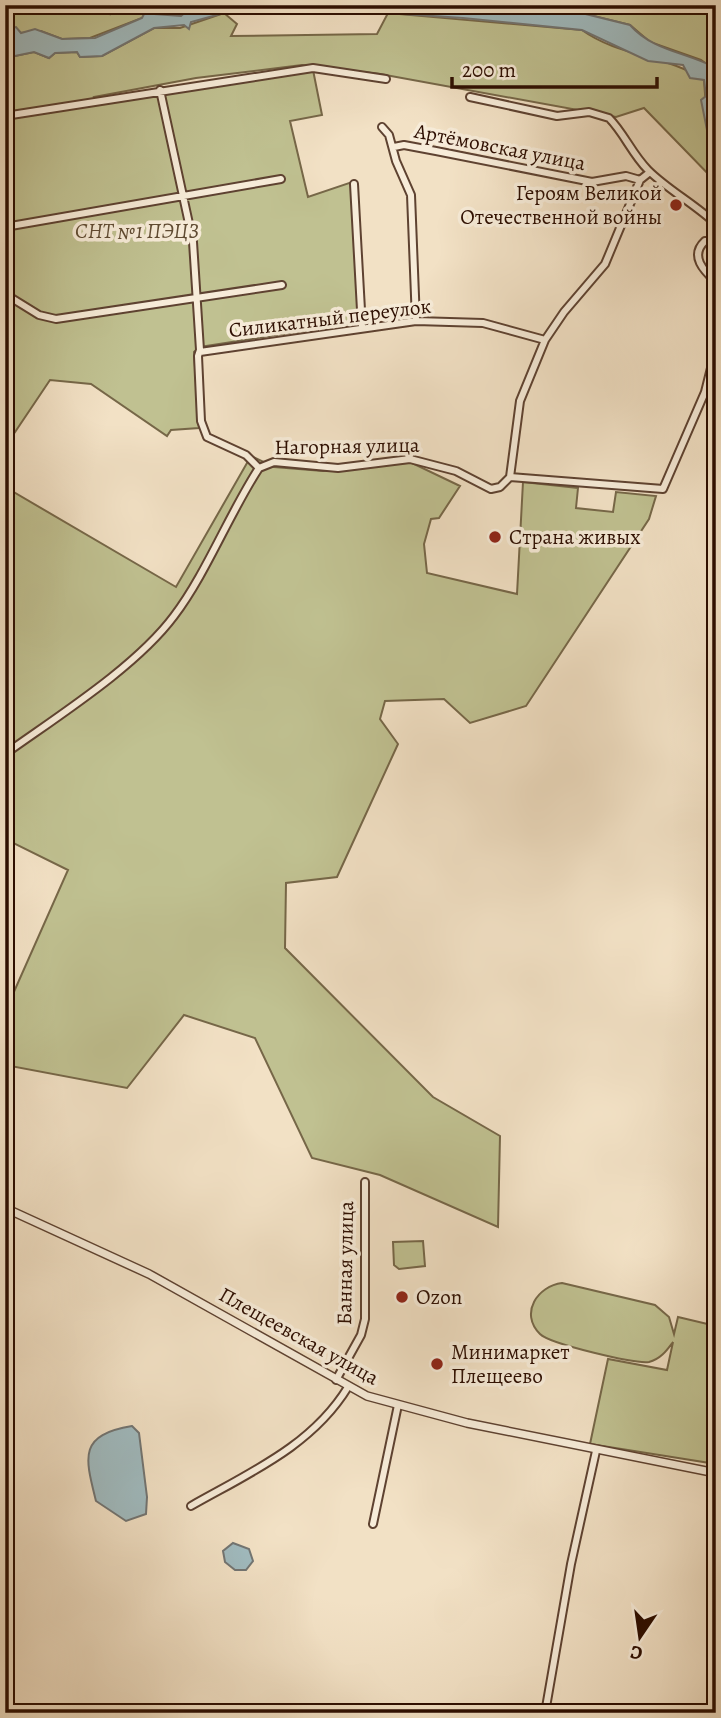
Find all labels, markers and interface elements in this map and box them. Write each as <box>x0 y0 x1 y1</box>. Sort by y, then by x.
scale bar <box>452 46 656 90</box>
text: 200 m <box>462 56 516 84</box>
street label: Артёмовская улица <box>411 117 588 177</box>
place label: Героям Великой Отечественной войны <box>460 179 662 231</box>
marker: Героям Великой Отечественной войны <box>668 197 684 213</box>
park label: СНТ №1 ПЭЦЗ <box>75 217 199 245</box>
street label: Силикатный переулок <box>227 292 433 344</box>
street label: Нагорная улица <box>274 431 420 461</box>
place label: Страна живых <box>509 523 641 551</box>
marker: Страна живых <box>487 529 503 545</box>
street label: Банная улица <box>330 1200 360 1325</box>
street label: Плещеевская улица <box>214 1280 384 1392</box>
place label: Ozon <box>416 1283 462 1311</box>
marker: Ozon <box>394 1289 410 1305</box>
place label: Минимаркет Плещеево <box>451 1338 570 1390</box>
marker: Минимаркет Плещеево <box>429 1356 445 1372</box>
north arrow <box>606 1602 676 1672</box>
text: С <box>628 1639 645 1667</box>

